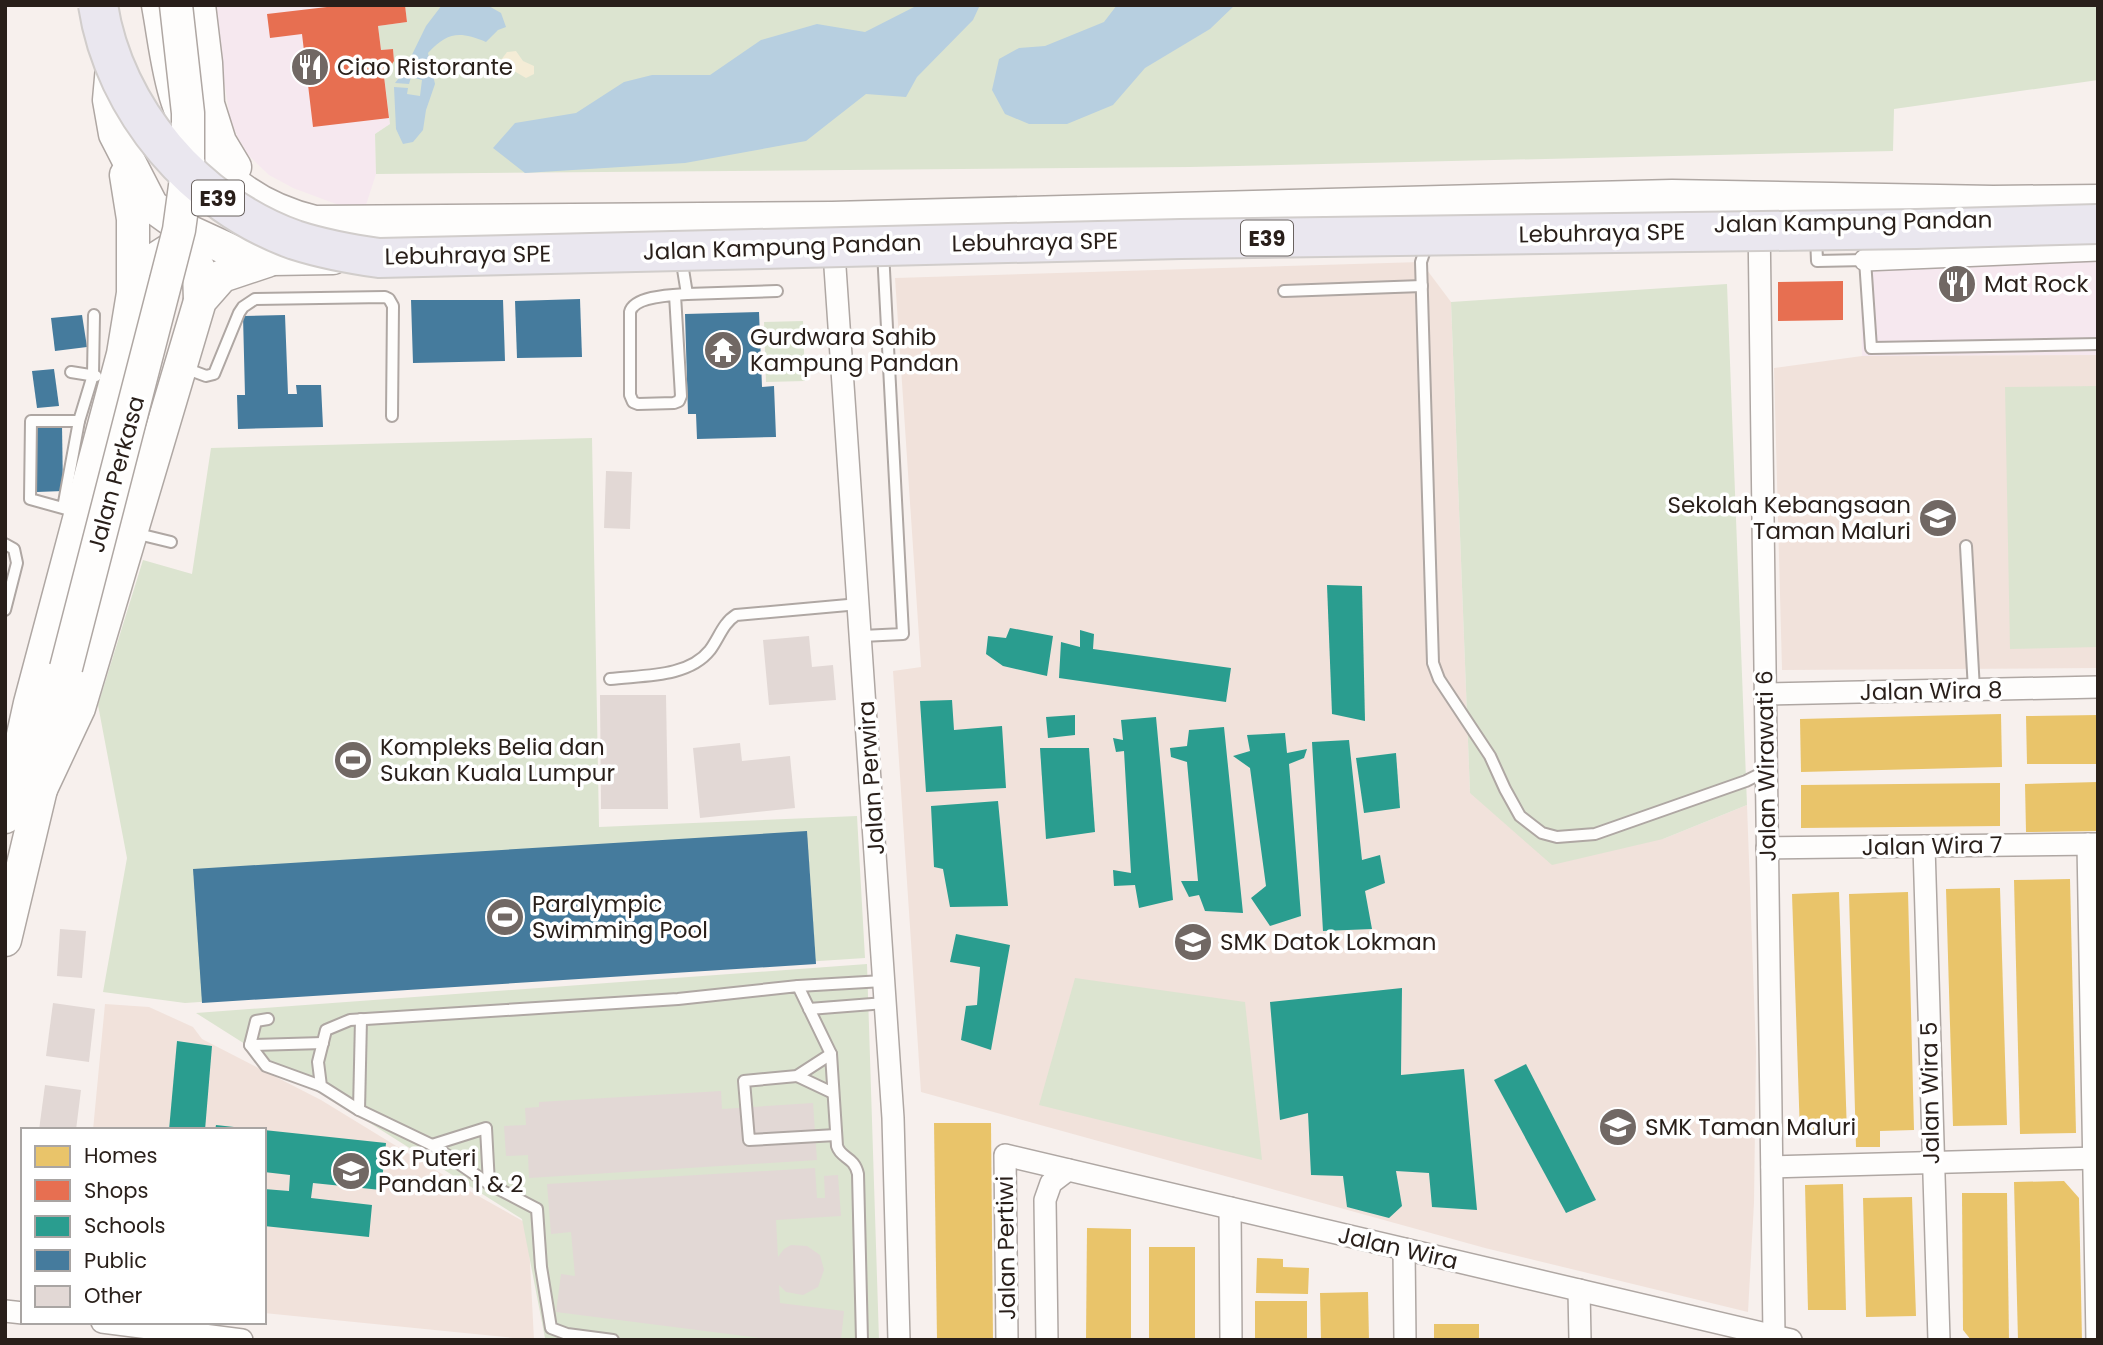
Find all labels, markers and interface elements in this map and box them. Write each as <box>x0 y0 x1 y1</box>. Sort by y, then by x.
restaurant icon: Ciao Ristorante <box>289 46 331 88</box>
place label: Ciao Ristorante <box>337 51 513 83</box>
road number: E39 <box>192 180 244 216</box>
street label: Jalan Kampung Pandan <box>1713 204 1993 240</box>
street label: Lebuhraya SPE <box>1518 216 1686 250</box>
road number: E39 <box>1241 220 1293 256</box>
street label: Lebuhraya SPE <box>951 225 1119 259</box>
street label: Jalan Kampung Pandan <box>642 226 922 268</box>
street label: Lebuhraya SPE <box>384 238 552 272</box>
restaurant icon: Mat Rock <box>1936 263 1978 305</box>
place label: Mat Rock <box>1984 268 2089 300</box>
place label: Gurdwara Sahib Kampung Pandan <box>750 321 959 379</box>
temple icon: Gurdwara Sahib Kampung Pandan <box>702 329 744 371</box>
street label: Jalan Perkasa <box>80 392 152 556</box>
place label: Sekolah Kebangsaan Taman Maluri <box>1667 489 1911 547</box>
school or university icon: Sekolah Kebangsaan Taman Maluri <box>1917 497 1959 539</box>
street label: Jalan Wirawati 6 <box>1748 670 1784 862</box>
street label: Jalan Wira 8 <box>1859 674 2003 708</box>
street label: Jalan Perwira <box>850 700 892 856</box>
place label: Kompleks Belia dan Sukan Kuala Lumpur <box>380 731 615 789</box>
sports icon: Kompleks Belia dan Sukan Kuala Lumpur <box>332 739 374 781</box>
street label: Jalan Wira 7 <box>1861 829 2003 863</box>
place label: Paralympic Swimming Pool <box>532 888 708 946</box>
sports icon: Paralympic Swimming Pool <box>484 896 526 938</box>
school or university icon: SMK Datok Lokman <box>1172 921 1214 963</box>
place label: SMK Datok Lokman <box>1220 926 1437 958</box>
street label: Jalan Wira 5 <box>1913 1021 1947 1165</box>
school or university icon: SMK Taman Maluri <box>1597 1106 1639 1148</box>
place label: SMK Taman Maluri <box>1645 1111 1856 1143</box>
legend <box>21 1128 266 1324</box>
text: Homes <box>84 1141 158 1170</box>
place label: SK Puteri Pandan 1 & 2 <box>378 1142 523 1200</box>
school or university icon: SK Puteri Pandan 1 & 2 <box>330 1150 372 1192</box>
street label: Jalan Pertiwi <box>989 1175 1023 1321</box>
text: Shops <box>84 1176 148 1205</box>
text: Schools <box>84 1211 166 1240</box>
street label: Jalan Wira <box>1335 1219 1461 1277</box>
text: Public <box>84 1246 147 1275</box>
text: Other <box>84 1281 143 1310</box>

